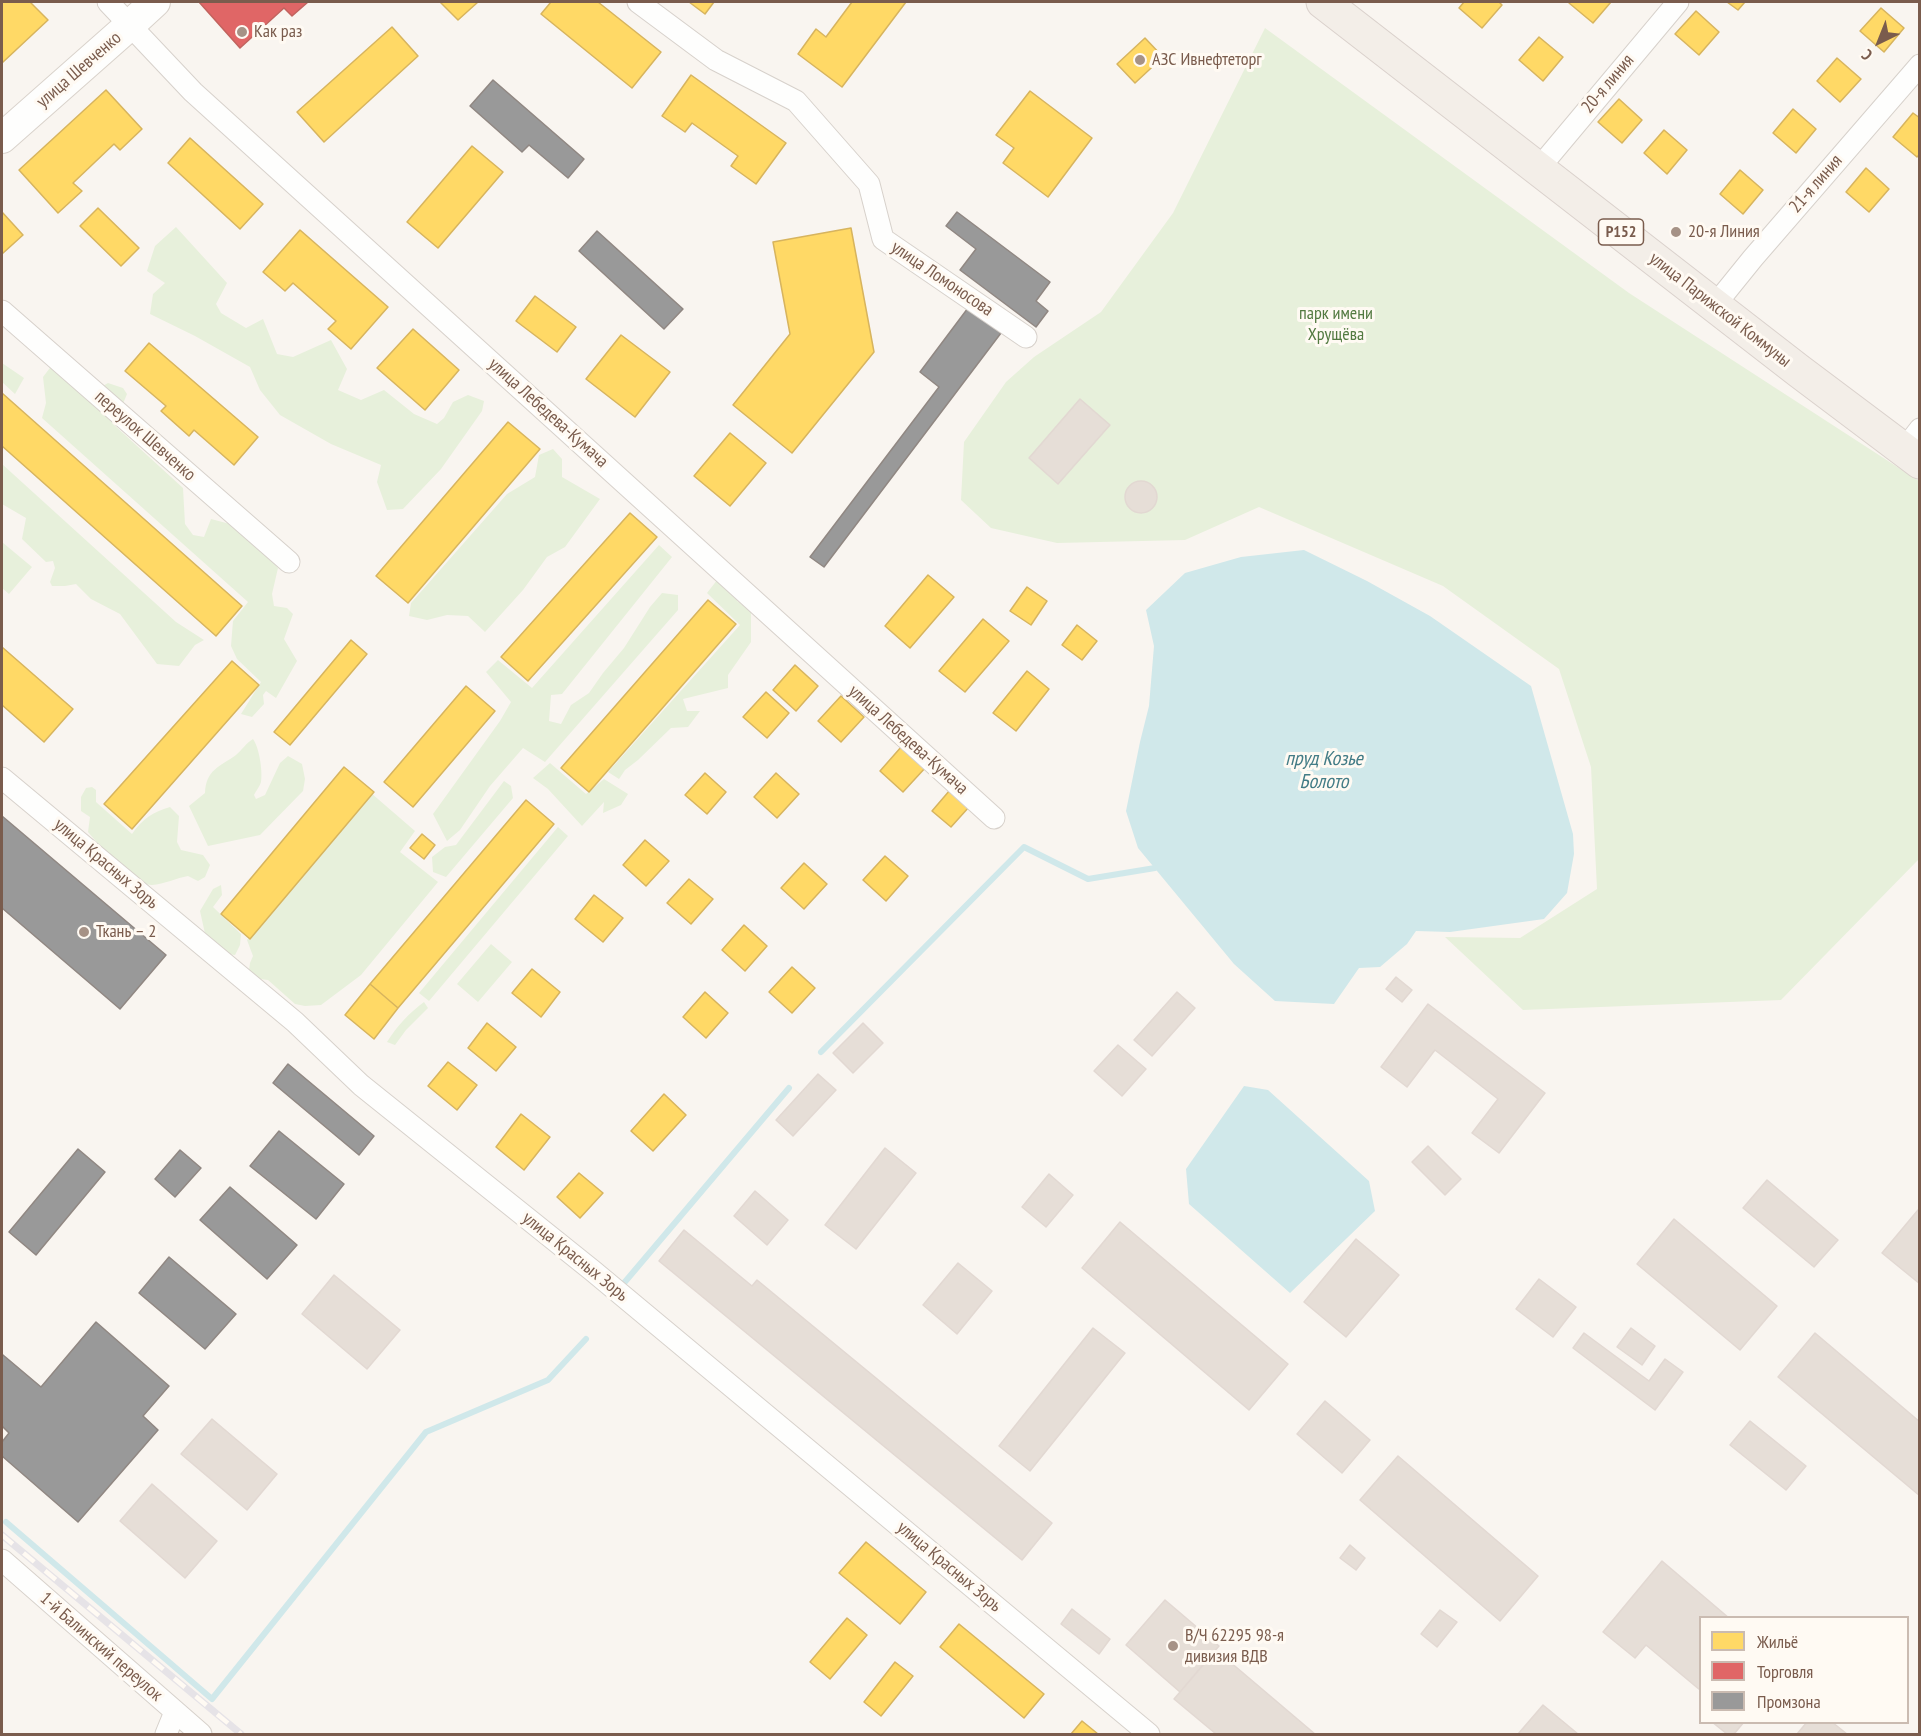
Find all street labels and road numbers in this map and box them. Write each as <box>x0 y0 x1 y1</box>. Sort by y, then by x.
street label: улица Шевченко <box>32 27 126 113</box>
street label: 20-я линия <box>1577 50 1639 118</box>
street label: 21-я линия <box>1785 150 1847 218</box>
road number: Р152 <box>1598 219 1644 245</box>
street label: улица Ломоносова <box>887 237 997 321</box>
street label: улица Парижской Коммуны <box>1645 248 1795 372</box>
street label: улица Лебедева-Кумача <box>484 354 612 472</box>
street label: переулок Шевченко <box>90 386 200 486</box>
street label: улица Лебедева-Кумача <box>844 681 972 799</box>
street label: улица Красных Зорь <box>49 814 163 914</box>
street label: улица Красных Зорь <box>518 1208 632 1306</box>
street label: улица Красных Зорь <box>892 1517 1006 1617</box>
street label: 1-й Балинский переулок <box>35 1588 167 1706</box>

